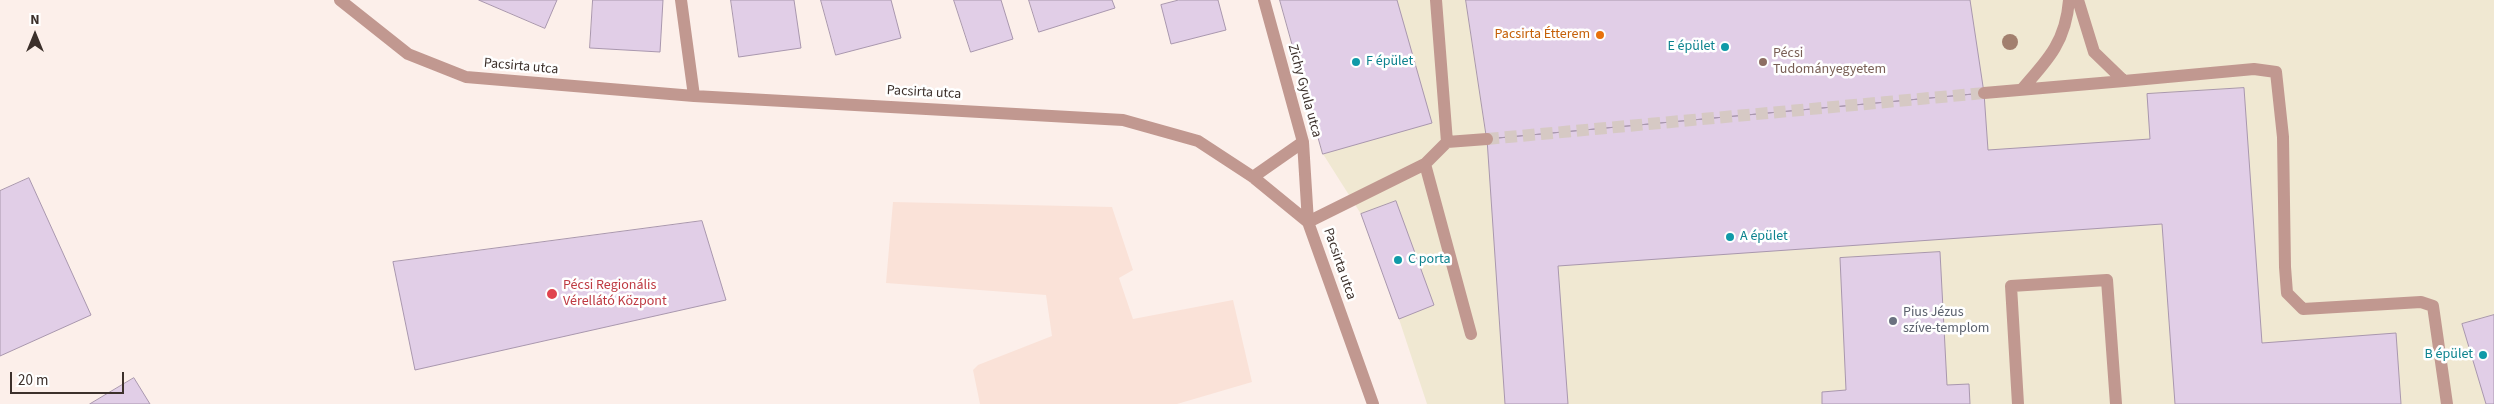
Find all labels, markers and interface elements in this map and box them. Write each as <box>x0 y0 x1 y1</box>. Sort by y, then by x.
north arrow <box>10 10 60 60</box>
text: N <box>30 10 40 30</box>
place label: Pacsirta Étterem <box>1495 27 1590 43</box>
marker: Pacsirta Étterem <box>1594 29 1606 41</box>
place label: E épület <box>1667 39 1715 55</box>
marker: E épület <box>1719 41 1731 53</box>
street label: Zichy Gyula utca <box>1283 42 1325 140</box>
place label: Pécsi Tudományegyetem <box>1773 46 1886 78</box>
place label: F épület <box>1366 54 1413 70</box>
street label: Pacsirta utca <box>483 55 559 79</box>
marker: F épület <box>1350 56 1362 68</box>
marker: Pécsi Tudományegyetem <box>1757 56 1769 68</box>
street label: Pacsirta utca <box>886 83 962 103</box>
street label: Pacsirta utca <box>1319 226 1359 302</box>
place label: A épület <box>1740 229 1788 245</box>
marker: A épület <box>1724 231 1736 243</box>
place label: C porta <box>1408 252 1451 268</box>
marker: C porta <box>1392 254 1404 266</box>
place label: Pécsi Regionális Vérellátó Központ <box>563 278 667 310</box>
marker: Pécsi Regionális Vérellátó Központ <box>545 287 559 301</box>
place label: Pius Jézus szíve-templom <box>1903 305 1989 338</box>
marker: Pius Jézus szíve-templom <box>1887 315 1899 327</box>
place label: B épület <box>2425 347 2473 363</box>
marker: B épület <box>2477 349 2489 361</box>
scale bar <box>12 362 126 394</box>
text: 20 m <box>18 370 48 391</box>

